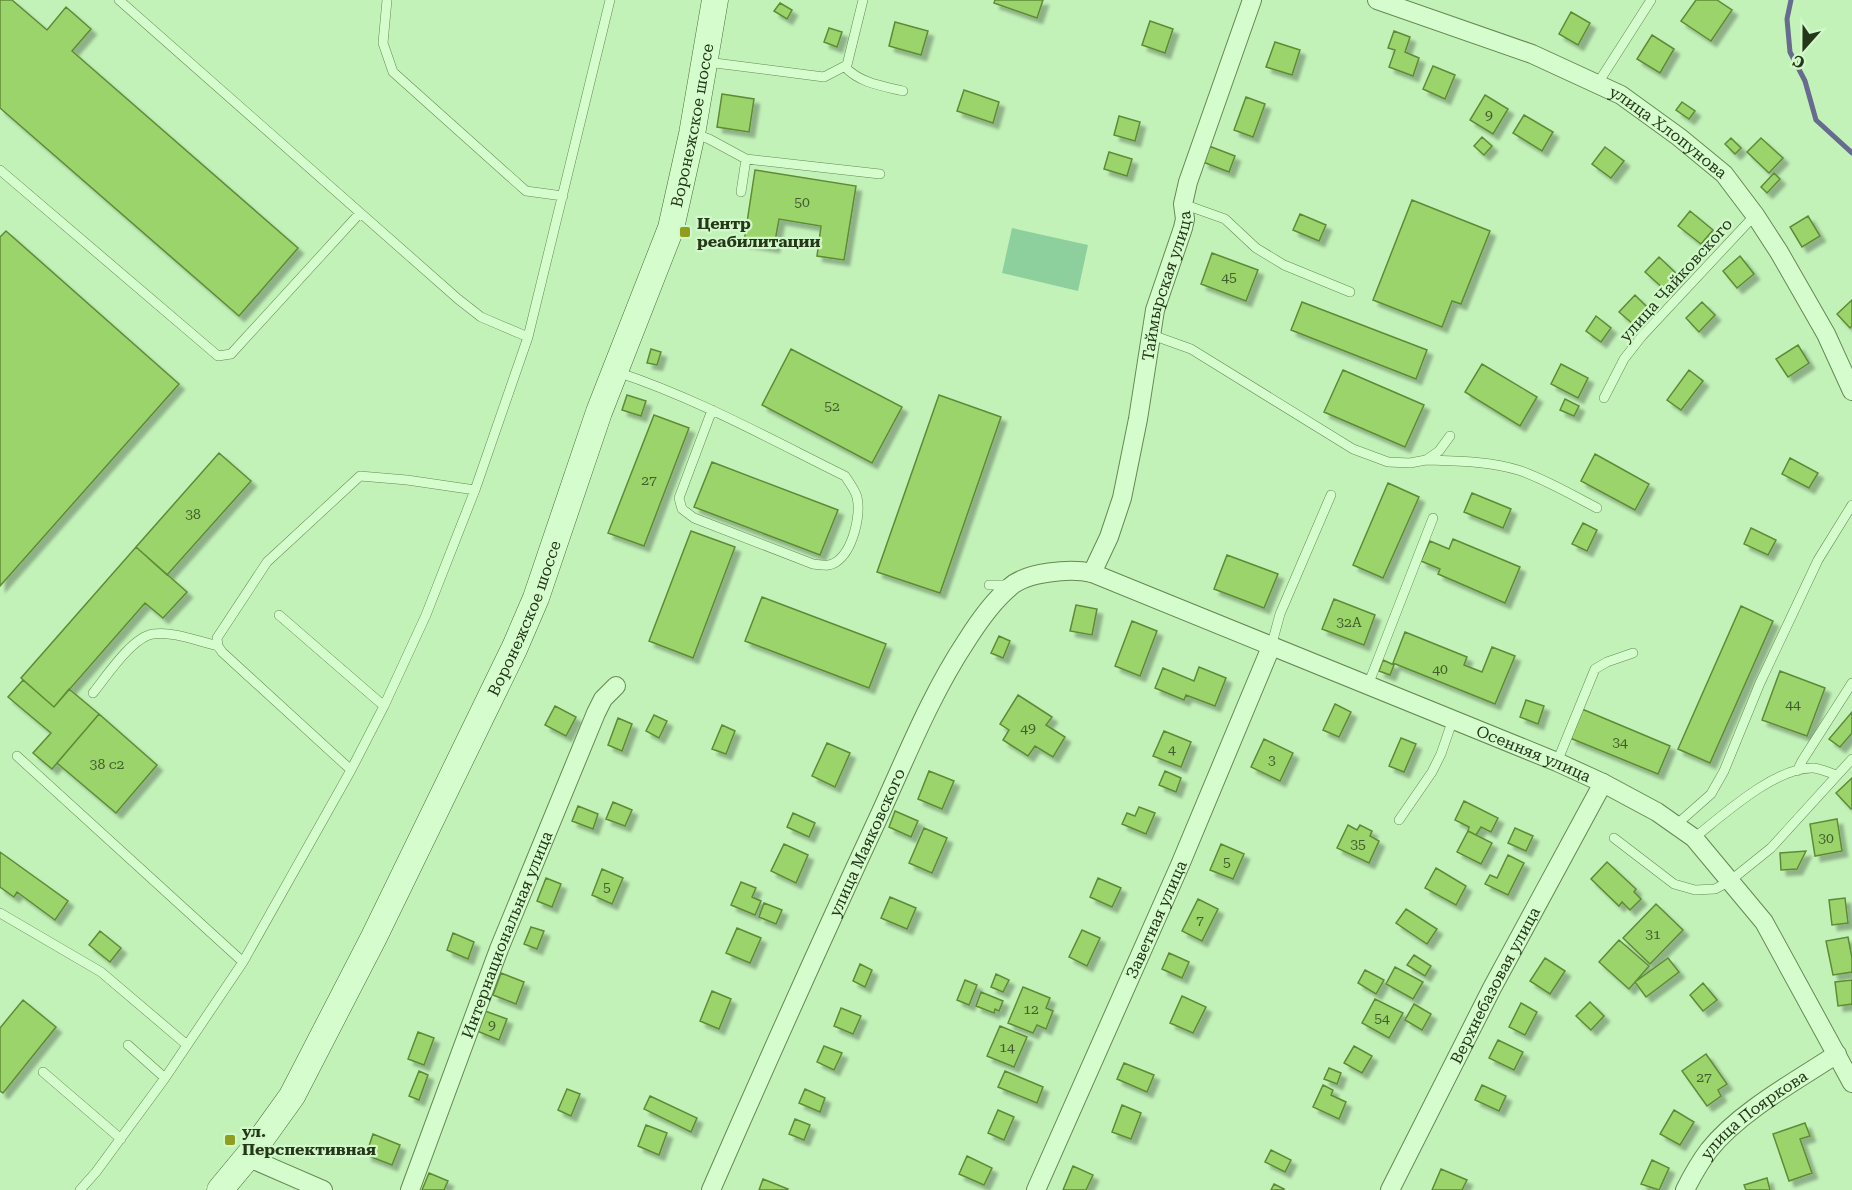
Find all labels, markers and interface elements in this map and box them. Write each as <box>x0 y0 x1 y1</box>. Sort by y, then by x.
north arrow <box>1774 18 1834 78</box>
street label: Воронежское шоссе <box>666 42 717 209</box>
text: С <box>1790 51 1807 72</box>
street label: улица Хлопунова <box>1607 82 1731 182</box>
house number: 9 <box>1485 107 1493 123</box>
house number: 50 <box>794 194 810 210</box>
street label: Таймырская улица <box>1138 210 1195 362</box>
place label: Центр реабилитации <box>697 214 821 251</box>
street label: улица Чайковского <box>1616 214 1737 346</box>
marker: Центр реабилитации <box>678 225 692 239</box>
house number: 45 <box>1221 269 1237 285</box>
house number: 52 <box>824 398 840 414</box>
house number: 27 <box>641 472 657 488</box>
house number: 38 <box>185 506 201 522</box>
street label: Воронежское шоссе <box>483 538 564 699</box>
house number: 32А <box>1336 614 1362 630</box>
house number: 40 <box>1432 661 1448 677</box>
house number: 44 <box>1785 696 1801 712</box>
house number: 49 <box>1020 720 1036 736</box>
street label: Осенняя улица <box>1474 721 1594 786</box>
house number: 34 <box>1612 734 1628 750</box>
house number: 4 <box>1168 741 1176 757</box>
house number: 3 <box>1268 752 1276 768</box>
house number: 38 с2 <box>90 756 125 772</box>
street label: улица Маяковского <box>825 765 909 919</box>
street label: Интернациональная улица <box>457 828 556 1041</box>
house number: 30 <box>1818 830 1834 846</box>
house number: 35 <box>1350 836 1366 852</box>
house number: 5 <box>1223 854 1231 870</box>
street label: Заветная улица <box>1121 857 1191 981</box>
house number: 5 <box>603 879 611 895</box>
street label: Верхнебазовая улица <box>1446 903 1544 1067</box>
house number: 7 <box>1196 912 1204 928</box>
house number: 31 <box>1645 926 1661 942</box>
house number: 12 <box>1023 1001 1039 1017</box>
house number: 54 <box>1374 1010 1390 1026</box>
house number: 9 <box>488 1017 496 1033</box>
house number: 14 <box>999 1039 1015 1055</box>
street label: улица Пояркова <box>1696 1066 1811 1163</box>
house number: 27 <box>1696 1069 1712 1085</box>
place label: ул. Перспективная <box>242 1122 376 1159</box>
marker: ул. Перспективная <box>223 1133 237 1147</box>

